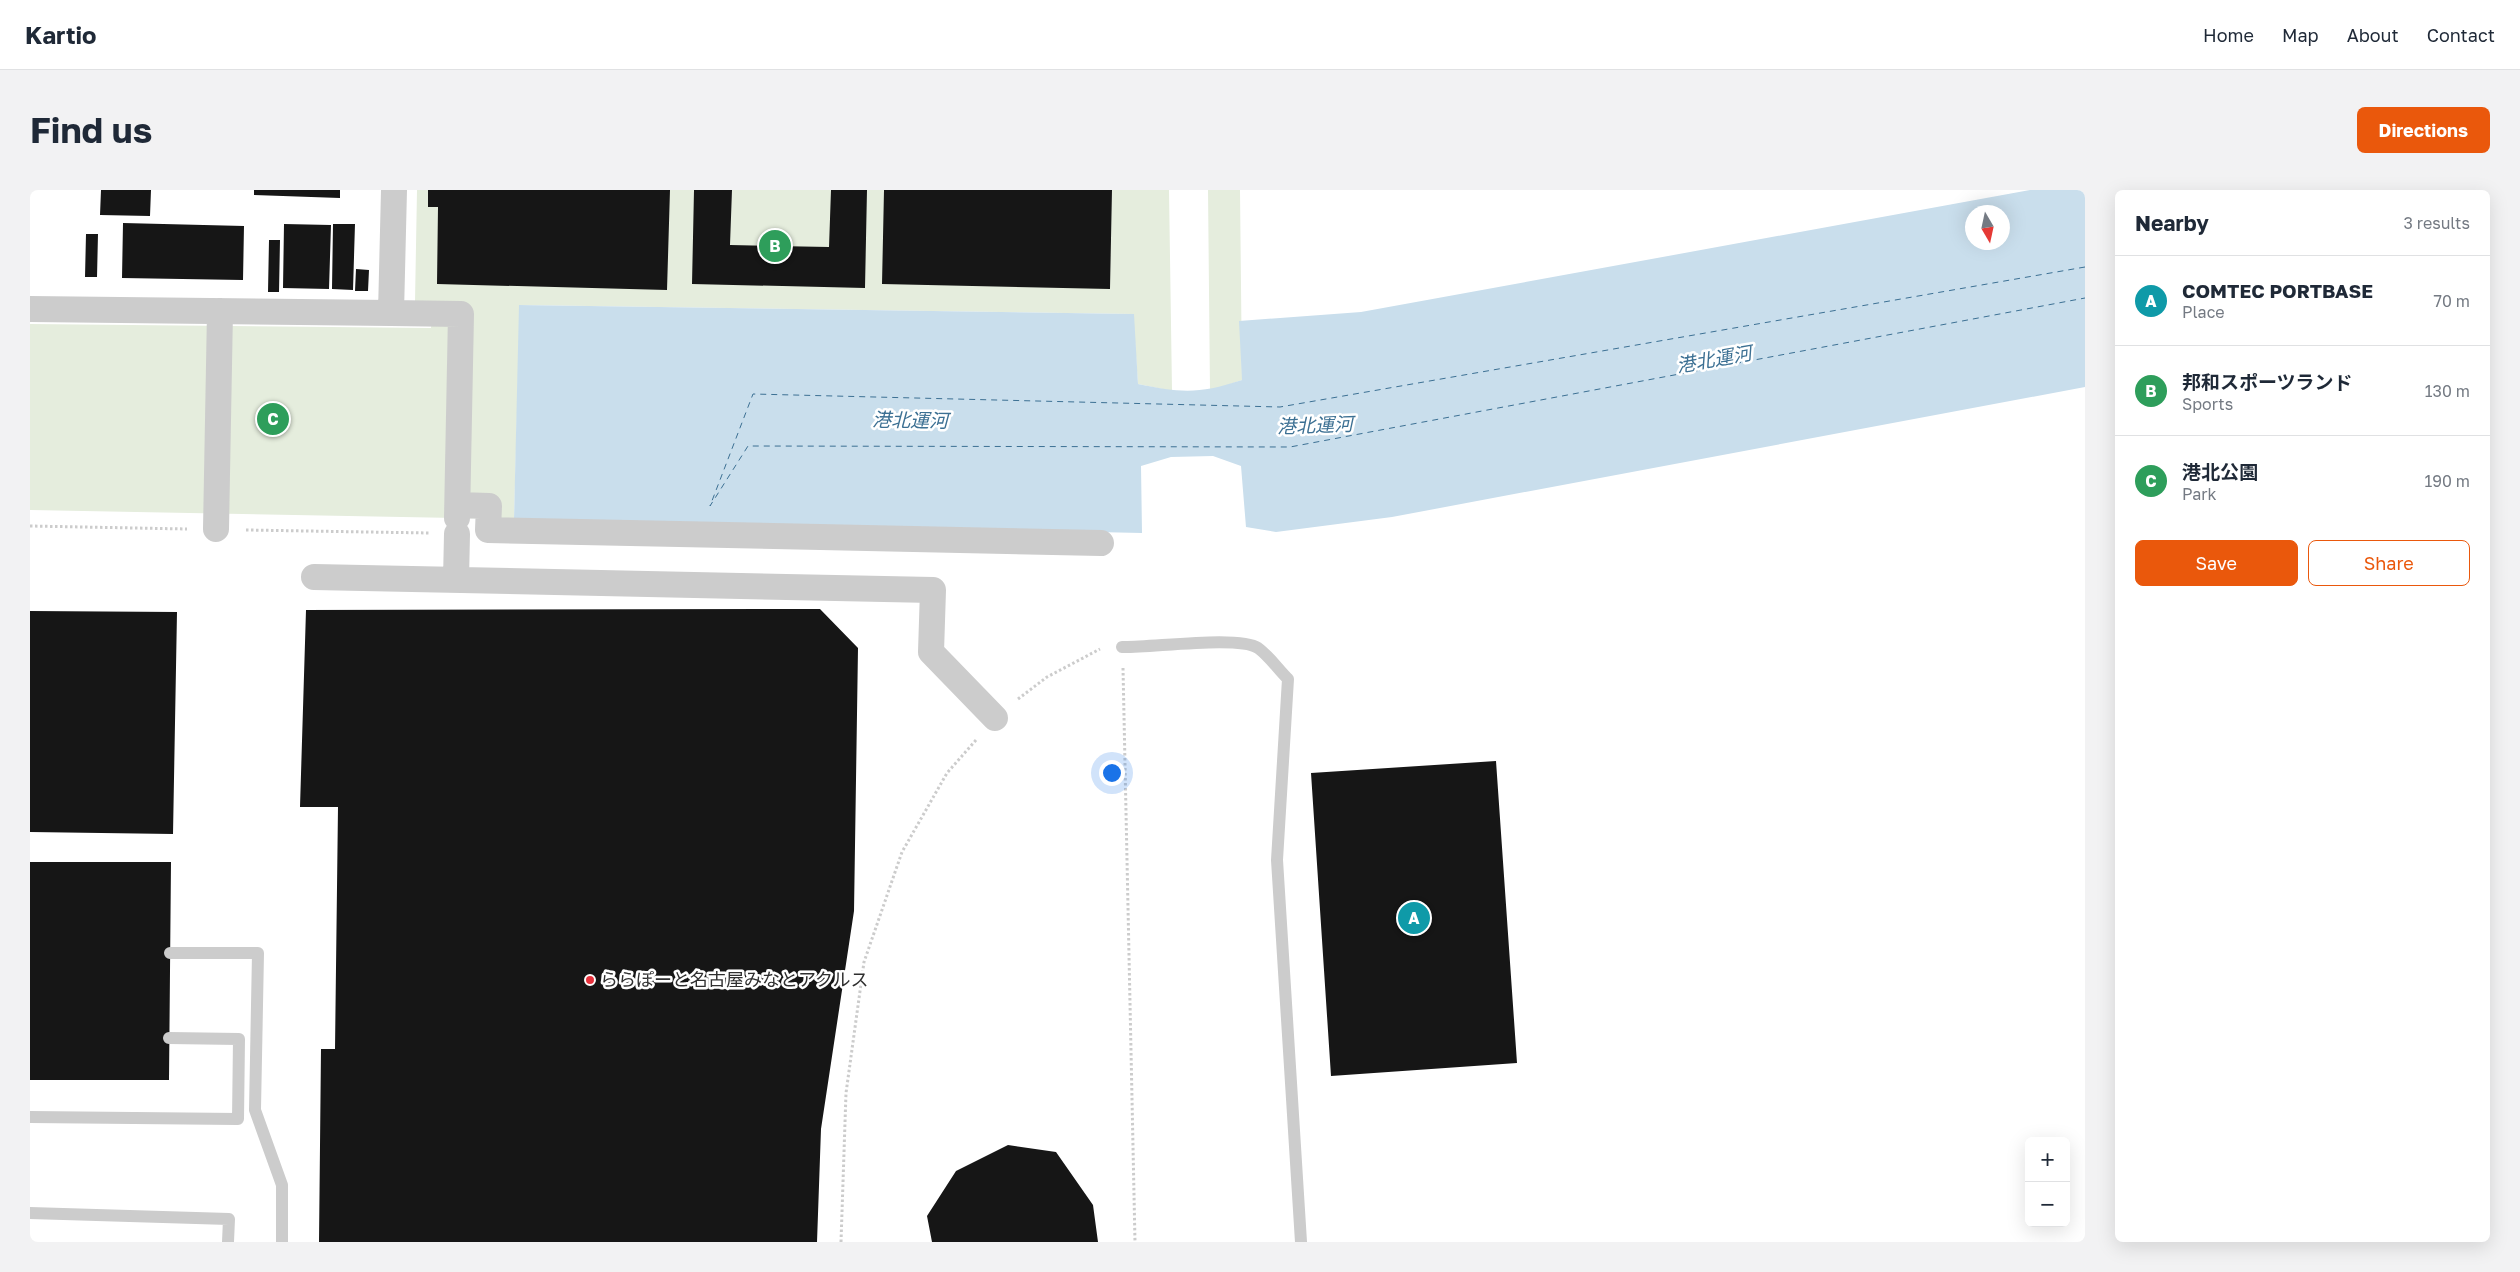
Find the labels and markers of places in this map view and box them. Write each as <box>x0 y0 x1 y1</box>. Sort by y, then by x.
pin: B <box>759 227 791 265</box>
pin: C <box>257 400 289 438</box>
pin: A <box>1398 899 1430 937</box>
place label: ららぽーと名古屋みなとアクルス <box>600 968 869 990</box>
marker: ららぽーと名古屋みなとアクルス <box>584 974 596 986</box>

